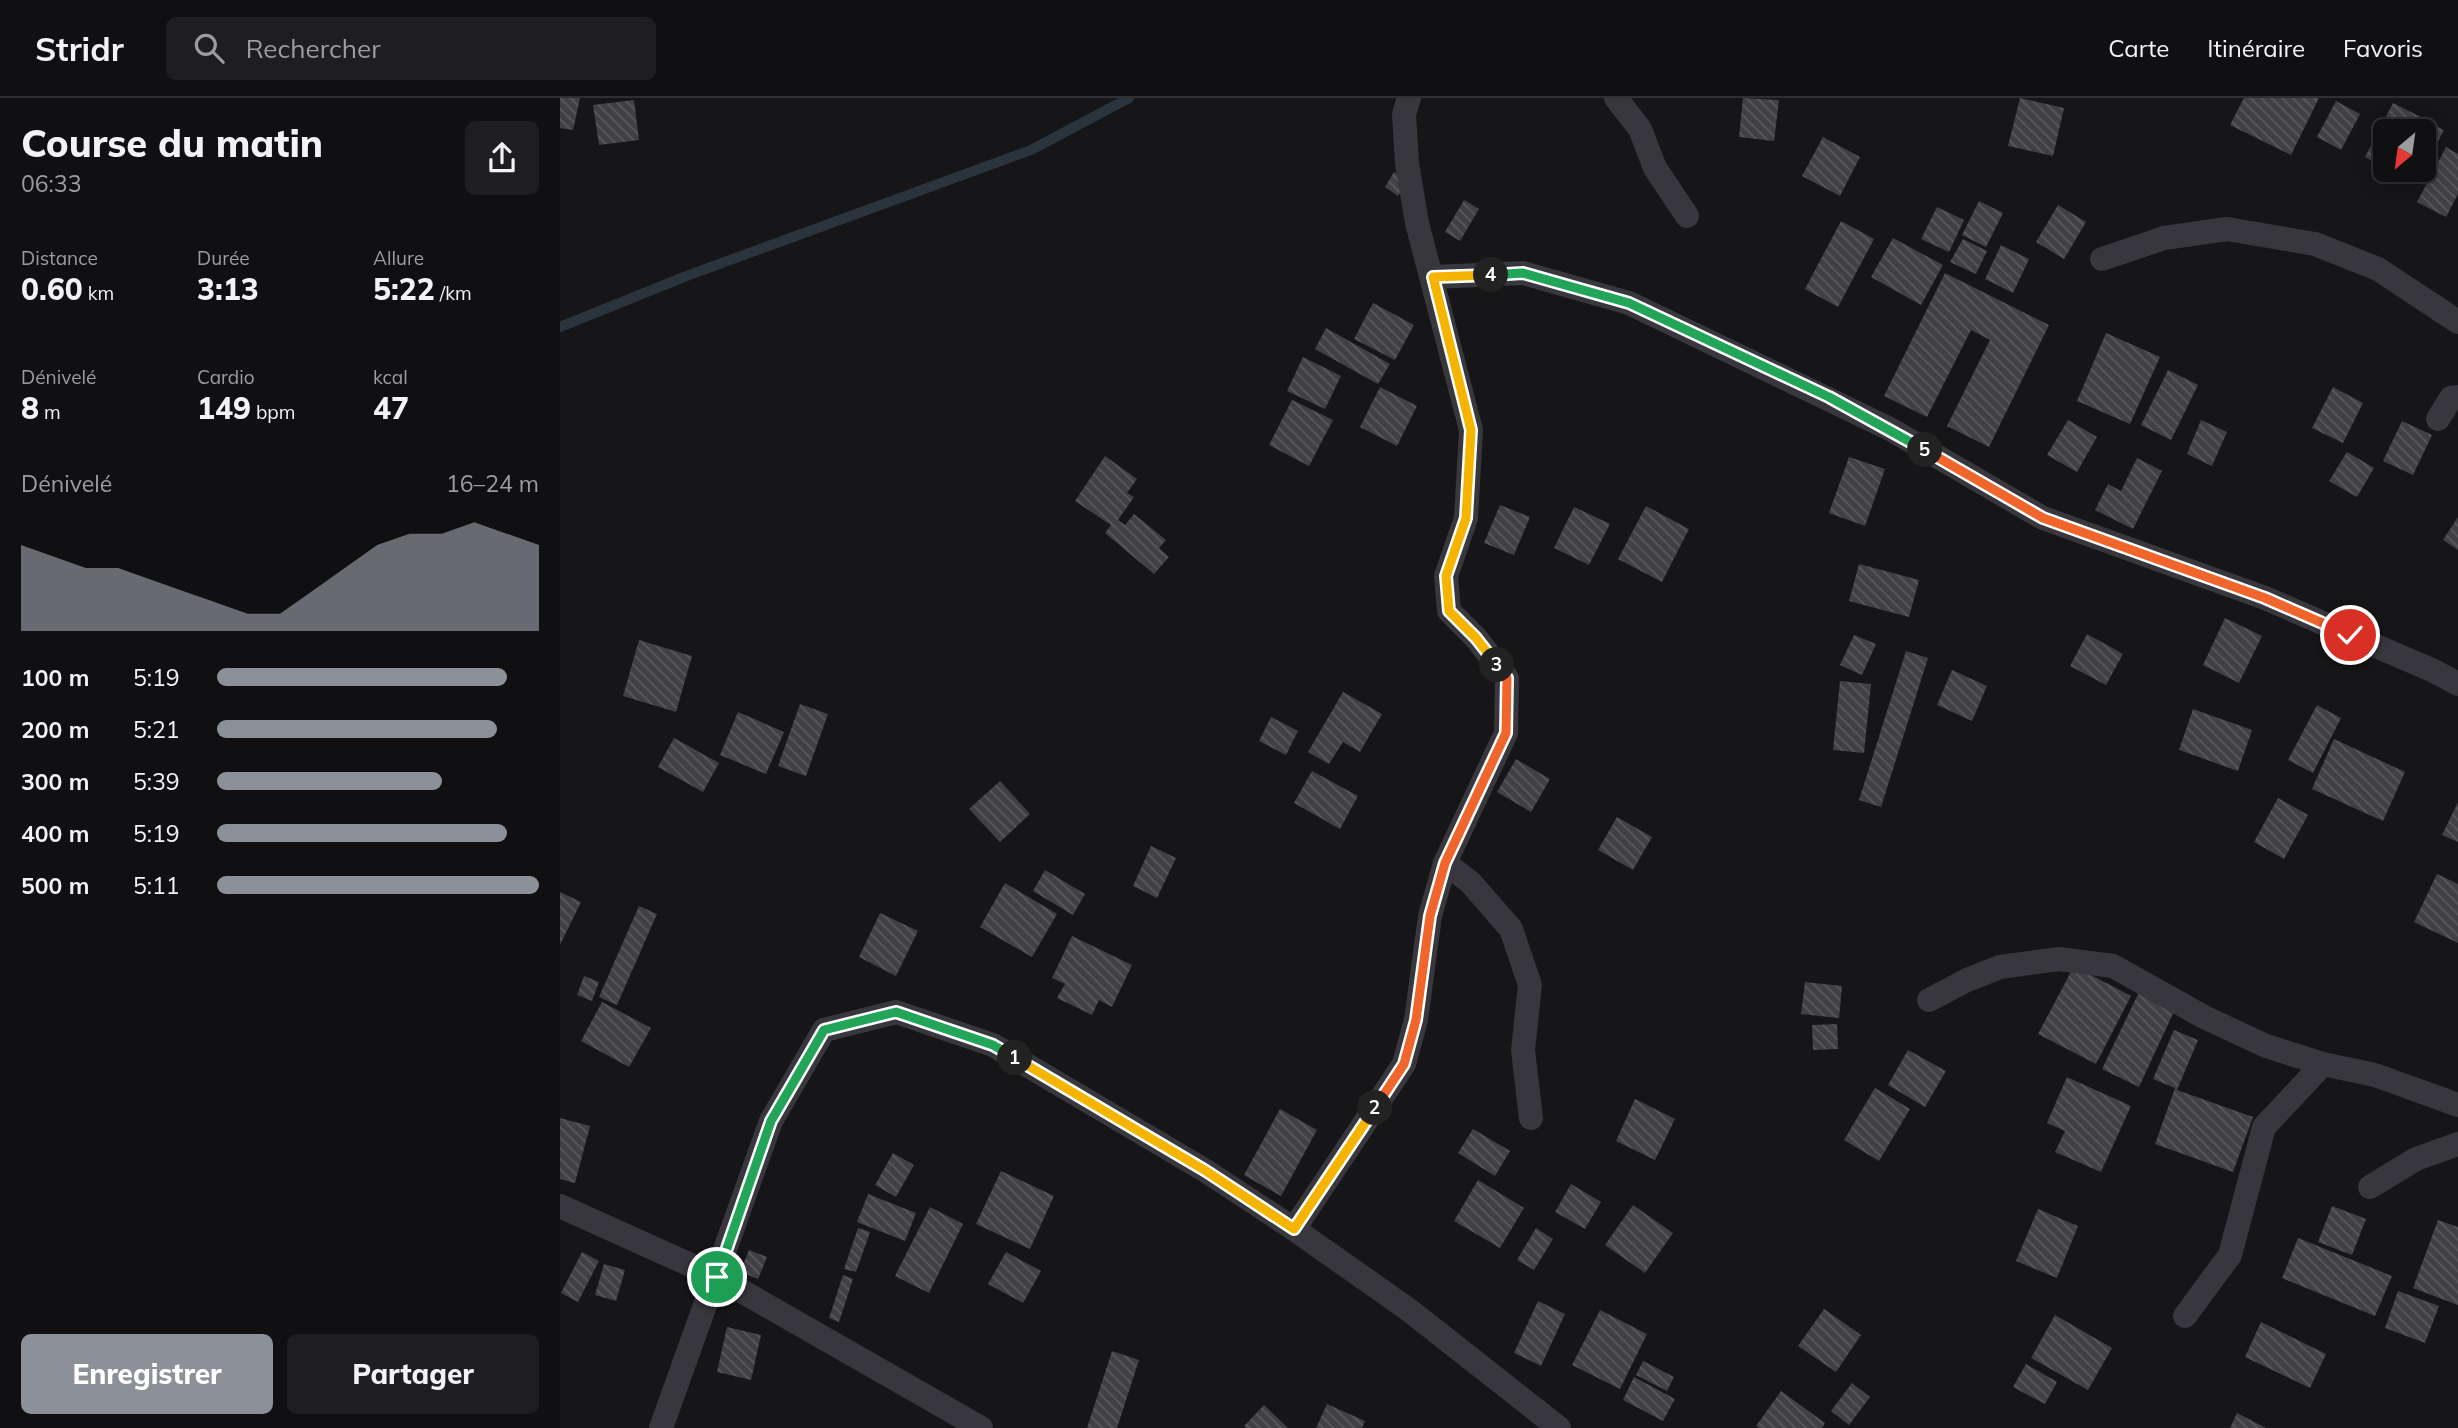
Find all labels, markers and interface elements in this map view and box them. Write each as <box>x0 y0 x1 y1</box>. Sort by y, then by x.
search box <box>166 17 656 80</box>
text: Stridr <box>35 28 124 69</box>
icon: search <box>190 29 228 67</box>
text: Rechercher <box>246 32 381 65</box>
text: Carte <box>2108 33 2169 63</box>
text: Itinéraire <box>2207 33 2305 63</box>
text: Favoris <box>2343 33 2423 63</box>
text: Course du matin <box>21 119 323 167</box>
north arrow <box>2373 119 2436 182</box>
map controls <box>2373 119 2436 182</box>
button: share <box>465 121 539 195</box>
text: 06:33 <box>21 169 81 198</box>
text: Distance <box>21 246 98 270</box>
text: Durée <box>197 246 250 270</box>
text: Allure <box>373 246 424 270</box>
pin: 4 <box>1474 258 1508 292</box>
text: 4 <box>1485 262 1496 286</box>
text: 0.60 <box>21 270 83 308</box>
text: 3:13 <box>197 270 259 308</box>
text: 5:22 <box>373 270 435 308</box>
text: km <box>83 281 114 305</box>
text: /km <box>435 281 472 305</box>
text: Dénivelé <box>21 365 96 389</box>
text: Cardio <box>197 365 255 389</box>
text: kcal <box>373 365 408 389</box>
text: 8 <box>21 389 39 427</box>
text: 149 <box>197 389 251 427</box>
text: 47 <box>373 389 409 427</box>
text: m <box>39 400 61 424</box>
text: bpm <box>251 400 295 424</box>
pin: 5 <box>1908 432 1942 468</box>
text: 5 <box>1919 437 1930 461</box>
text: Dénivelé <box>21 469 112 498</box>
text: 16–24 m <box>446 469 539 498</box>
pin <box>2320 605 2380 665</box>
icon: check <box>2331 616 2369 654</box>
pin: 3 <box>1480 648 1514 682</box>
text: 3 <box>1491 652 1502 676</box>
text: 100 m <box>21 663 89 692</box>
text: 5:19 <box>133 663 180 692</box>
text: 200 m <box>21 715 89 744</box>
text: 5:21 <box>133 715 180 744</box>
text: 300 m <box>21 767 89 796</box>
text: 5:39 <box>133 767 180 796</box>
text: 400 m <box>21 819 89 848</box>
text: 5:19 <box>133 819 180 848</box>
text: 500 m <box>21 871 89 900</box>
text: 5:11 <box>133 871 180 900</box>
pin: 1 <box>998 1040 1032 1076</box>
text: 1 <box>1009 1045 1020 1069</box>
pin: 2 <box>1358 1090 1392 1126</box>
text: 2 <box>1369 1095 1380 1119</box>
pin <box>687 1247 747 1307</box>
icon: arrive <box>698 1258 736 1296</box>
button: Enregistrer <box>21 1334 273 1414</box>
button: Partager <box>287 1334 539 1414</box>

